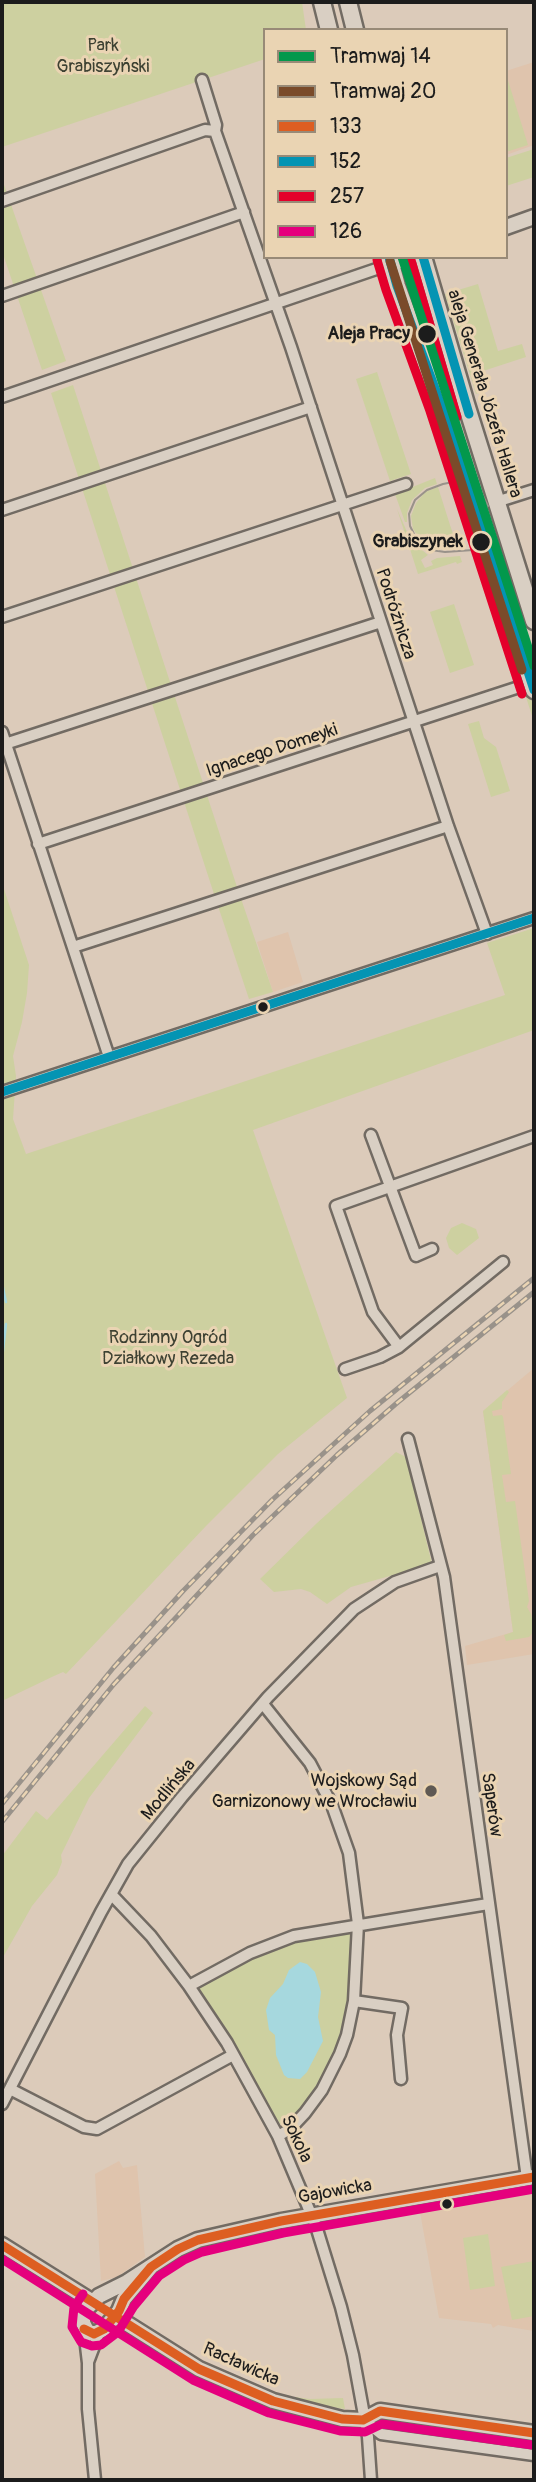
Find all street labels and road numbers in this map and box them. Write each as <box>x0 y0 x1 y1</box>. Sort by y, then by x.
street label: aleja Generała Józefa Hallera <box>442 287 526 501</box>
street label: Podróżnicza <box>370 566 420 662</box>
street label: Ignacego Domeyki <box>204 720 340 782</box>
street label: Modlińska <box>137 1755 201 1825</box>
street label: Saperów <box>476 1771 506 1839</box>
street label: Sokola <box>276 2112 316 2166</box>
street label: Gajowicka <box>297 2175 373 2209</box>
street label: Racławicka <box>200 2339 282 2391</box>

